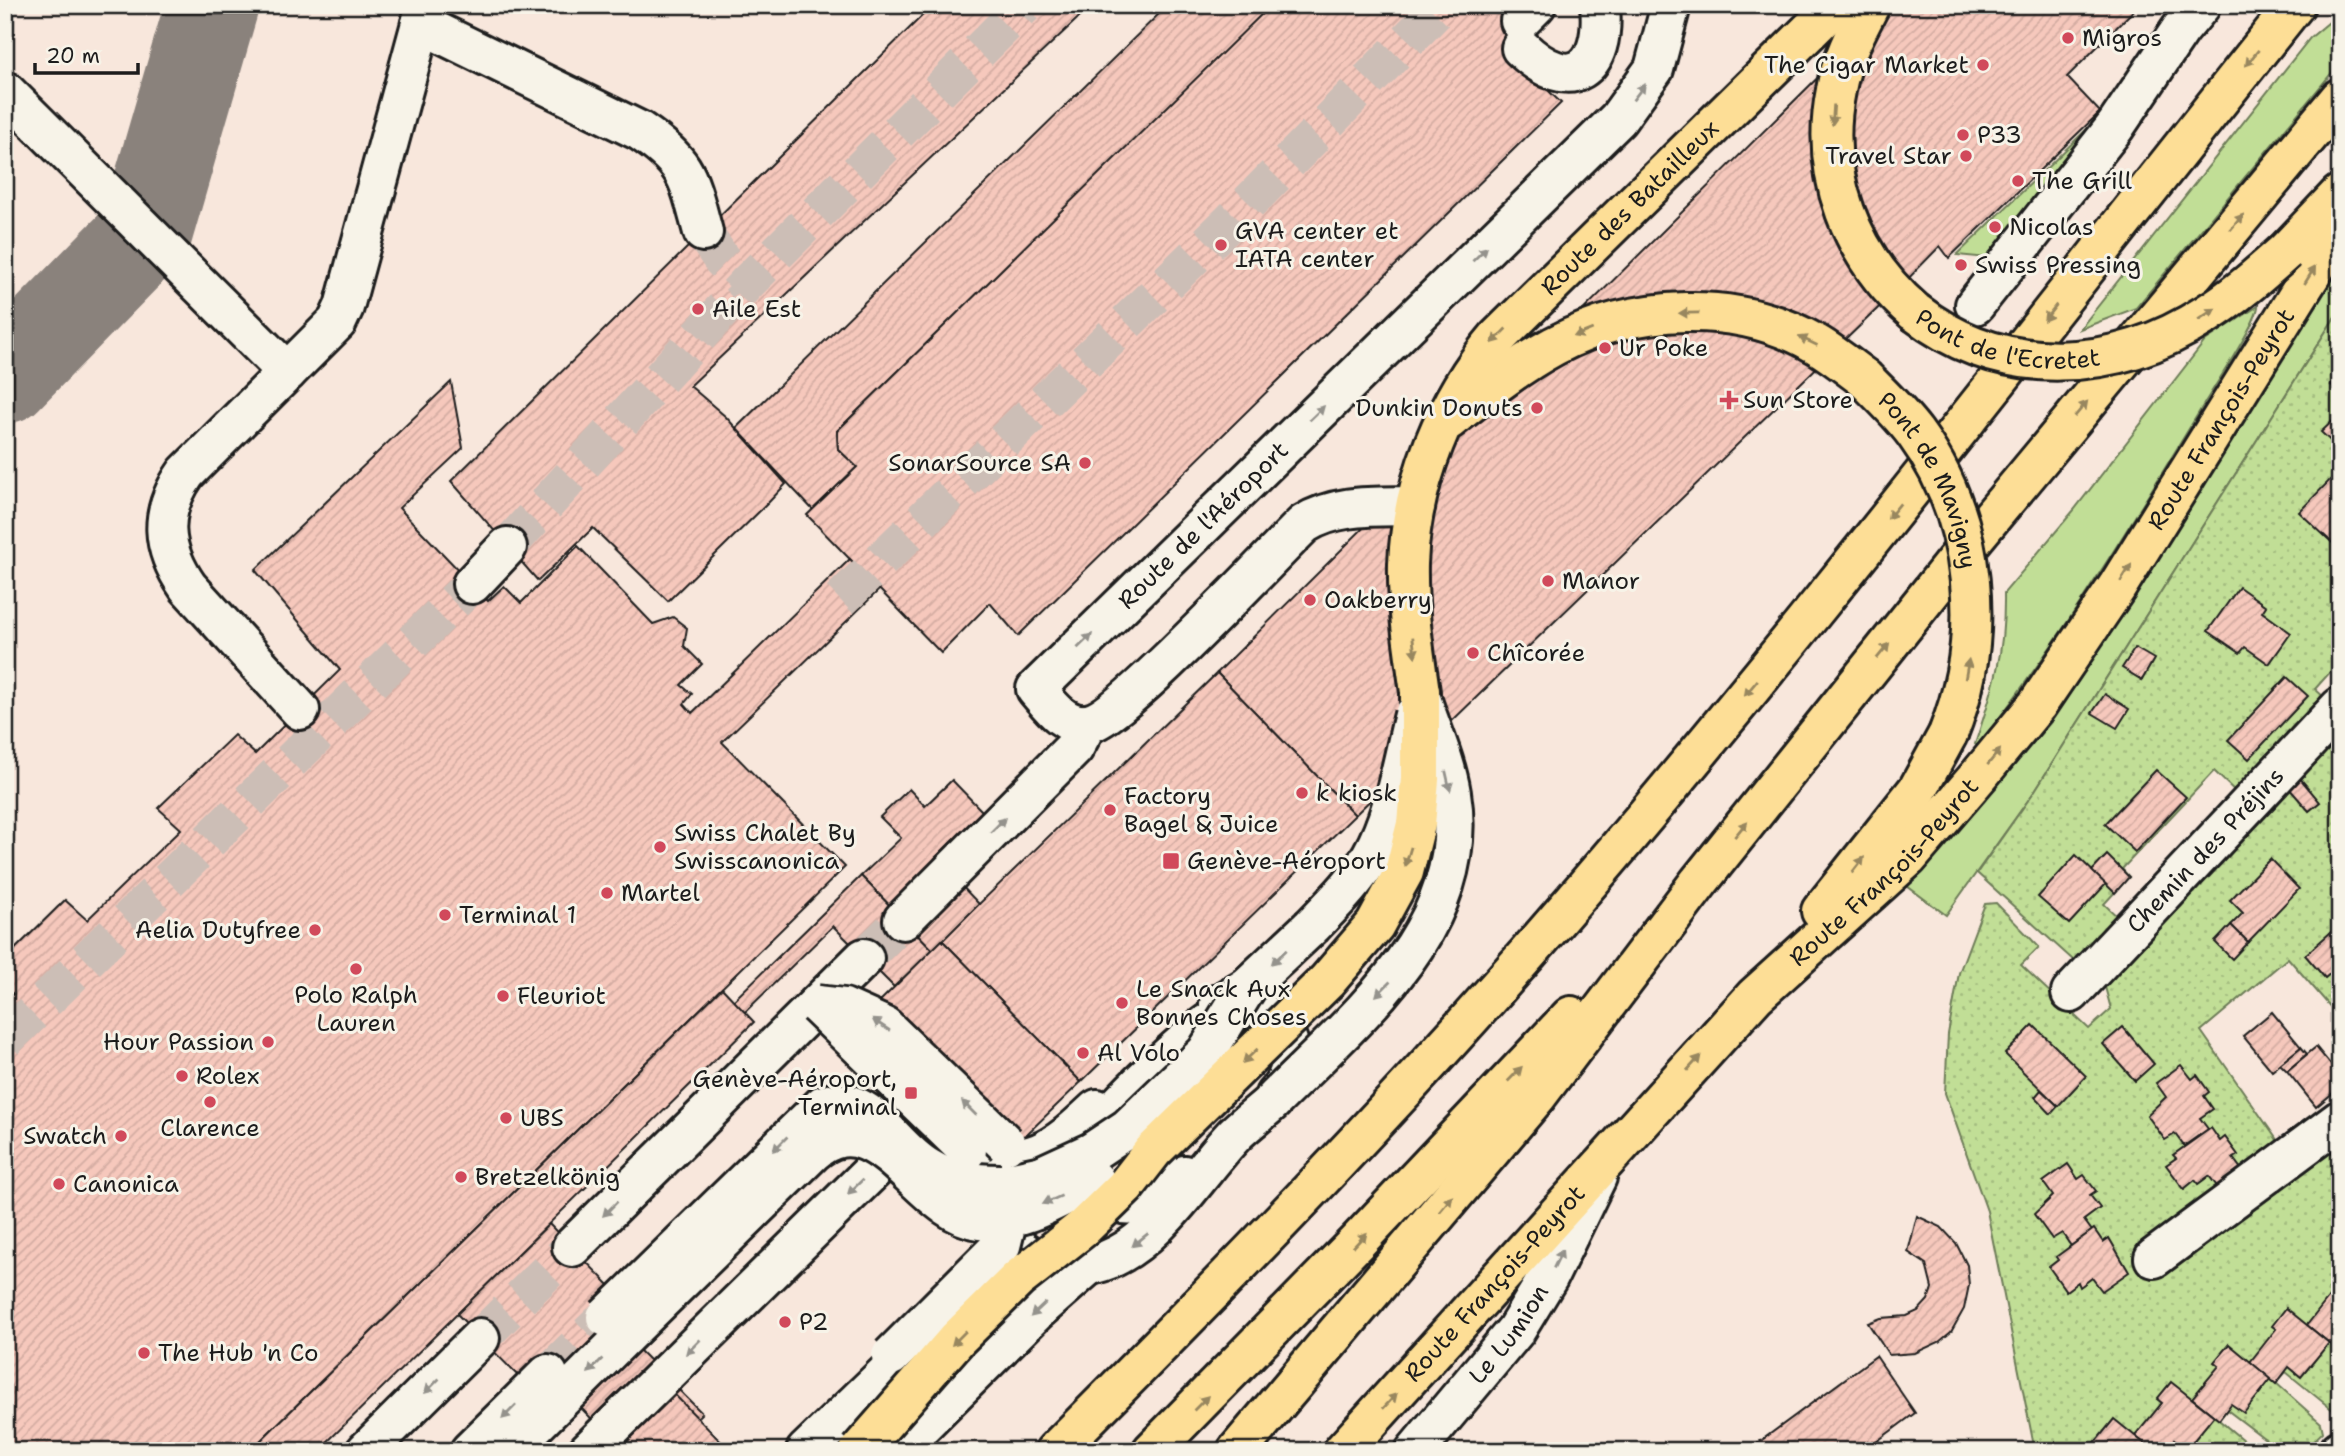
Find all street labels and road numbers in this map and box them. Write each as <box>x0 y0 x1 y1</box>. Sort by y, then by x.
street label: Route des Batailleux <box>1534 113 1726 302</box>
street label: Pont de l'Ecretet <box>1909 301 2102 377</box>
street label: Route François-Peyrot <box>2140 302 2302 536</box>
street label: Pont de Mavigny <box>1871 385 1984 571</box>
street label: Route de l'Aéroport <box>1111 435 1295 616</box>
street label: Chemin des Préjins <box>2119 760 2291 940</box>
street label: Route François-Peyrot <box>1783 771 1986 973</box>
street label: Route François-Peyrot <box>1397 1178 1592 1389</box>
street label: Le Lumion <box>1461 1278 1556 1391</box>

